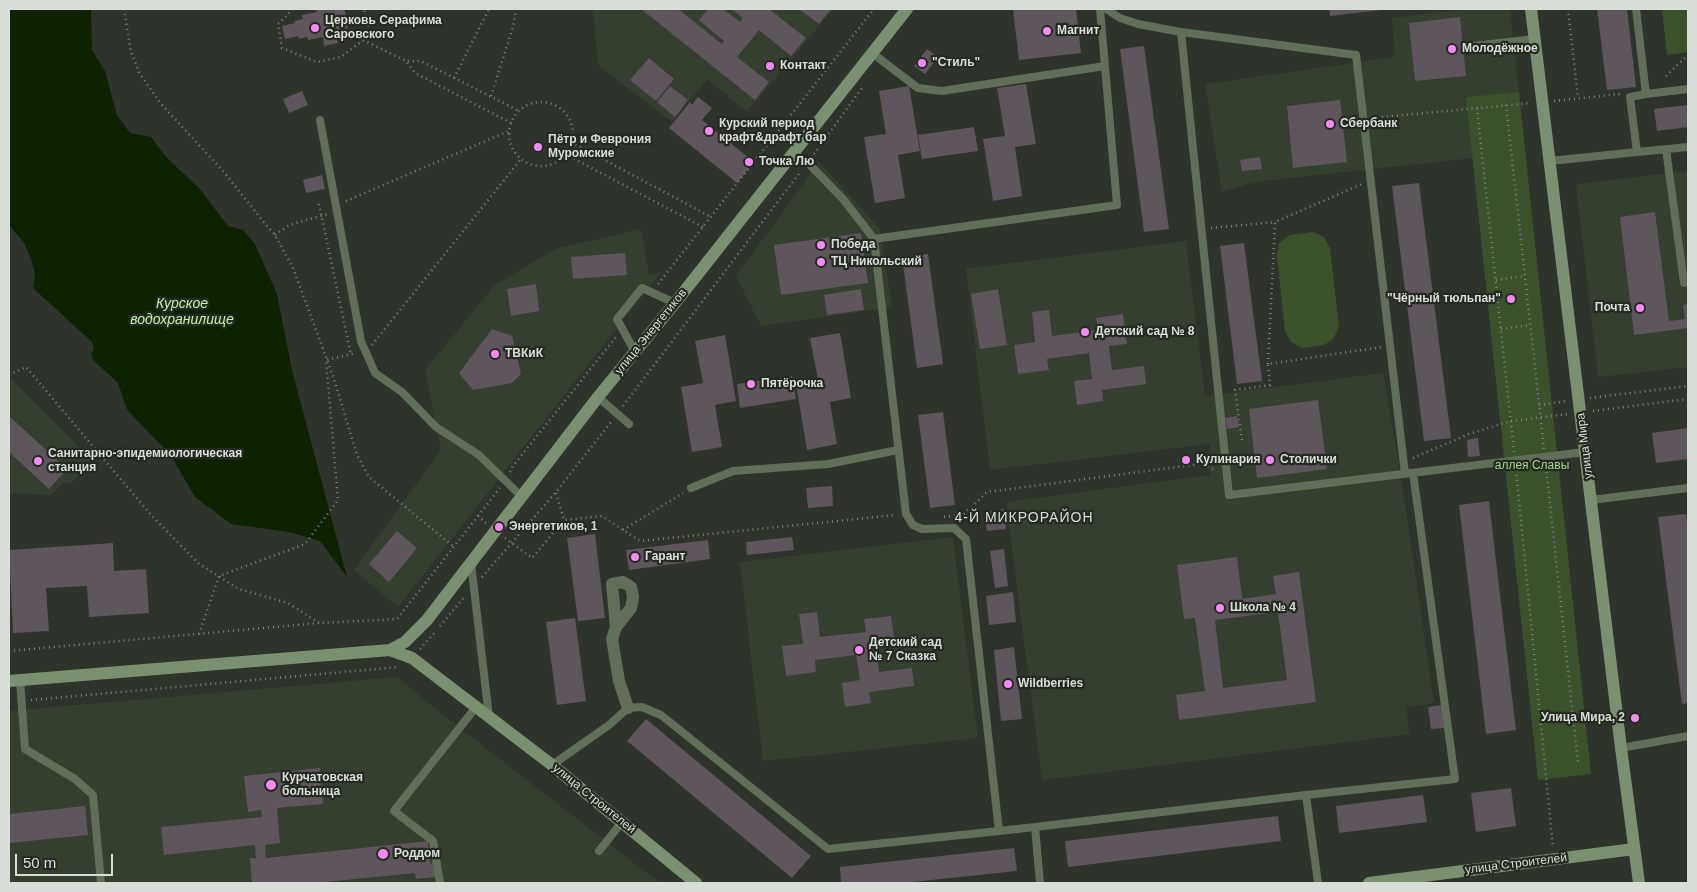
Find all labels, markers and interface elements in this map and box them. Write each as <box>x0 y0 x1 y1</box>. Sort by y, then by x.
place label: Церковь Серафима Саровского <box>325 14 442 42</box>
marker: Церковь Серафима Саровского <box>309 22 321 34</box>
place label: Магнит <box>1057 24 1099 38</box>
marker: Магнит <box>1041 25 1053 37</box>
place label: Молодёжное <box>1462 42 1538 56</box>
marker: Молодёжное <box>1446 43 1458 55</box>
place label: "Стиль" <box>932 56 980 70</box>
marker: "Стиль" <box>916 57 928 69</box>
place label: Контакт <box>780 59 826 73</box>
marker: Контакт <box>764 60 776 72</box>
place label: Курский период крафт&драфт бар <box>719 117 826 145</box>
place label: Сбербанк <box>1340 117 1397 131</box>
marker: Сбербанк <box>1324 118 1336 130</box>
marker: Курский период крафт&драфт бар <box>703 125 715 137</box>
place label: Пётр и Феврония Муромские <box>548 133 651 161</box>
marker: Пётр и Феврония Муромские <box>532 141 544 153</box>
place label: Точка Лю <box>759 155 814 169</box>
marker: Точка Лю <box>743 156 755 168</box>
place label: Победа <box>831 238 875 252</box>
marker: Победа <box>815 239 827 251</box>
place label: ТЦ Никольский <box>831 255 922 269</box>
marker: ТЦ Никольский <box>815 256 827 268</box>
street label: улица Энергетиков <box>612 286 690 378</box>
place label: "Чёрный тюльпан" <box>1387 292 1501 306</box>
marker: "Чёрный тюльпан" <box>1505 293 1517 305</box>
water label: Курское водохранилище <box>130 296 234 328</box>
place label: Почта <box>1595 301 1630 315</box>
marker: Почта <box>1634 302 1646 314</box>
place label: Детский сад № 8 <box>1095 325 1195 339</box>
marker: Детский сад № 8 <box>1079 326 1091 338</box>
place label: ТВКиК <box>505 347 543 361</box>
marker: ТВКиК <box>489 348 501 360</box>
place label: Пятёрочка <box>761 377 823 391</box>
marker: Пятёрочка <box>745 378 757 390</box>
street label: улица Мира <box>1574 412 1596 480</box>
place label: Санитарно-эпидемиологическая станция <box>48 447 242 475</box>
place label: Кулинария <box>1196 453 1260 467</box>
place label: Столички <box>1280 453 1337 467</box>
marker: Кулинария <box>1180 454 1192 466</box>
marker: Столички <box>1264 454 1276 466</box>
marker: Санитарно-эпидемиологическая станция <box>32 455 44 467</box>
park label: аллея Славы <box>1495 459 1569 473</box>
district label: 4-Й МИКРОРАЙОН <box>953 510 1095 526</box>
place label: Энергетиков, 1 <box>509 520 597 534</box>
marker: Энергетиков, 1 <box>493 521 505 533</box>
place label: Гарант <box>645 550 685 564</box>
marker: Гарант <box>629 551 641 563</box>
place label: Школа № 4 <box>1230 601 1296 615</box>
marker: Школа № 4 <box>1214 602 1226 614</box>
place label: Детский сад № 7 Сказка <box>869 636 942 664</box>
marker: Детский сад № 7 Сказка <box>853 644 865 656</box>
place label: Wildberries <box>1018 677 1083 691</box>
marker: Wildberries <box>1002 678 1014 690</box>
place label: Улица Мира, 2 <box>1541 711 1625 725</box>
marker: Улица Мира, 2 <box>1629 712 1641 724</box>
street label: улица Строителей <box>550 761 638 837</box>
place label: Курчатовская больница <box>282 771 363 799</box>
marker: Курчатовская больница <box>264 778 278 792</box>
scale bar <box>18 844 115 876</box>
marker: Роддом <box>376 847 390 861</box>
place label: Роддом <box>394 847 440 861</box>
street label: улица Строителей <box>1464 851 1568 877</box>
text: 50 m <box>23 854 56 871</box>

